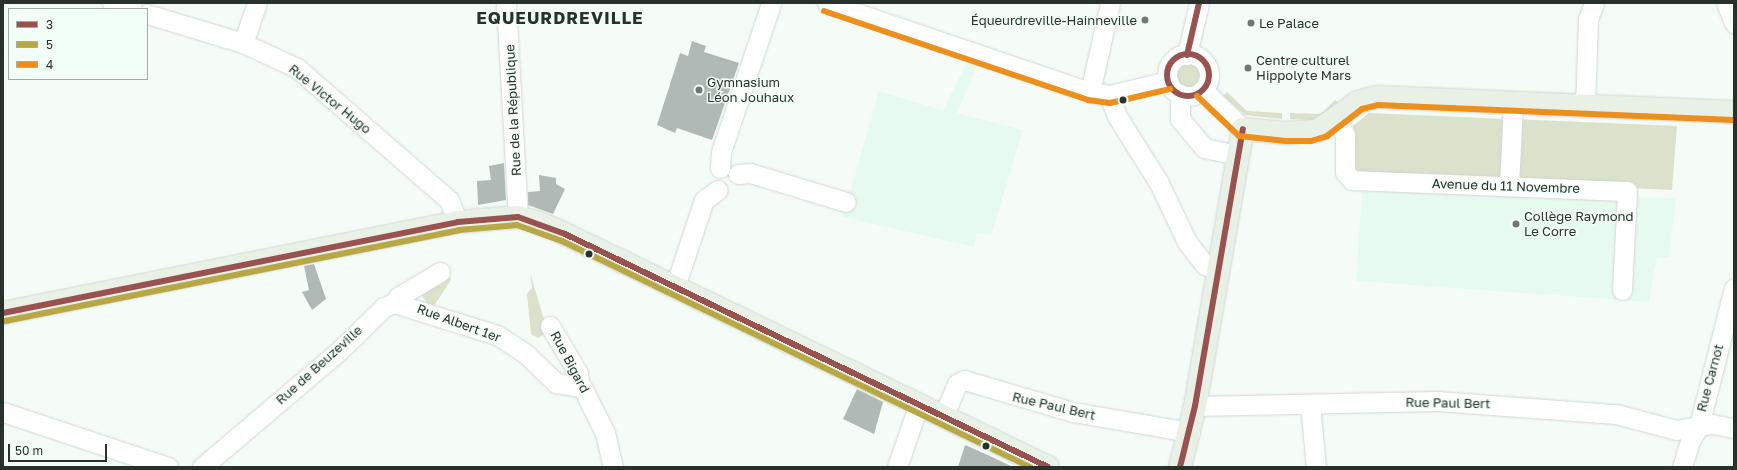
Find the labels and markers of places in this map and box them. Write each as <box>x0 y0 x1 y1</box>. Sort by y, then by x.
place label: Équeurdreville-Hainneville <box>971 12 1137 28</box>
marker: Équeurdreville-Hainneville <box>1140 15 1150 25</box>
place label: Le Palace <box>1259 15 1319 31</box>
marker: Le Palace <box>1246 18 1256 28</box>
place label: Centre culturel Hippolyte Mars <box>1256 53 1351 84</box>
marker: Centre culturel Hippolyte Mars <box>1243 63 1253 73</box>
place label: Gymnasium Léon Jouhaux <box>707 75 794 106</box>
marker: Gymnasium Léon Jouhaux <box>694 85 704 95</box>
unlabelled marker <box>1118 95 1128 105</box>
place label: Collège Raymond Le Corre <box>1524 209 1634 240</box>
marker: Collège Raymond Le Corre <box>1511 219 1521 229</box>
unlabelled marker <box>584 249 594 259</box>
unlabelled marker <box>981 441 991 451</box>

